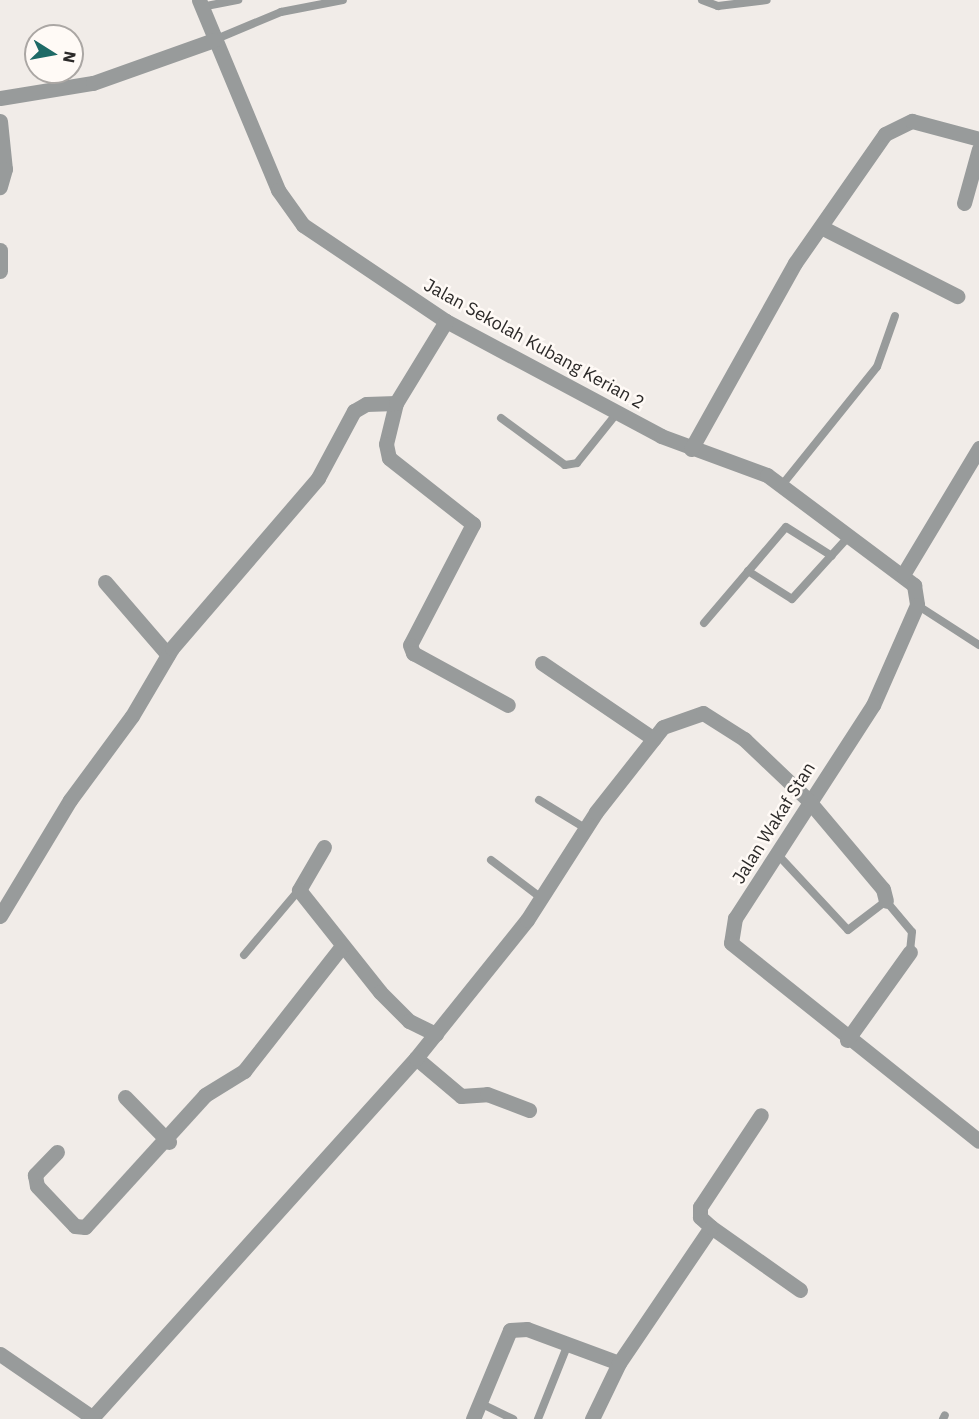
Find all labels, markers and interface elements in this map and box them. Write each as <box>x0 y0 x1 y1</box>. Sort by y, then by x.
north arrow <box>24 24 84 84</box>
text: N <box>59 49 81 65</box>
street label: Jalan Sekolah Kubang Kerian 2 <box>420 274 648 414</box>
street label: Jalan Wakaf Stan <box>728 758 820 888</box>

